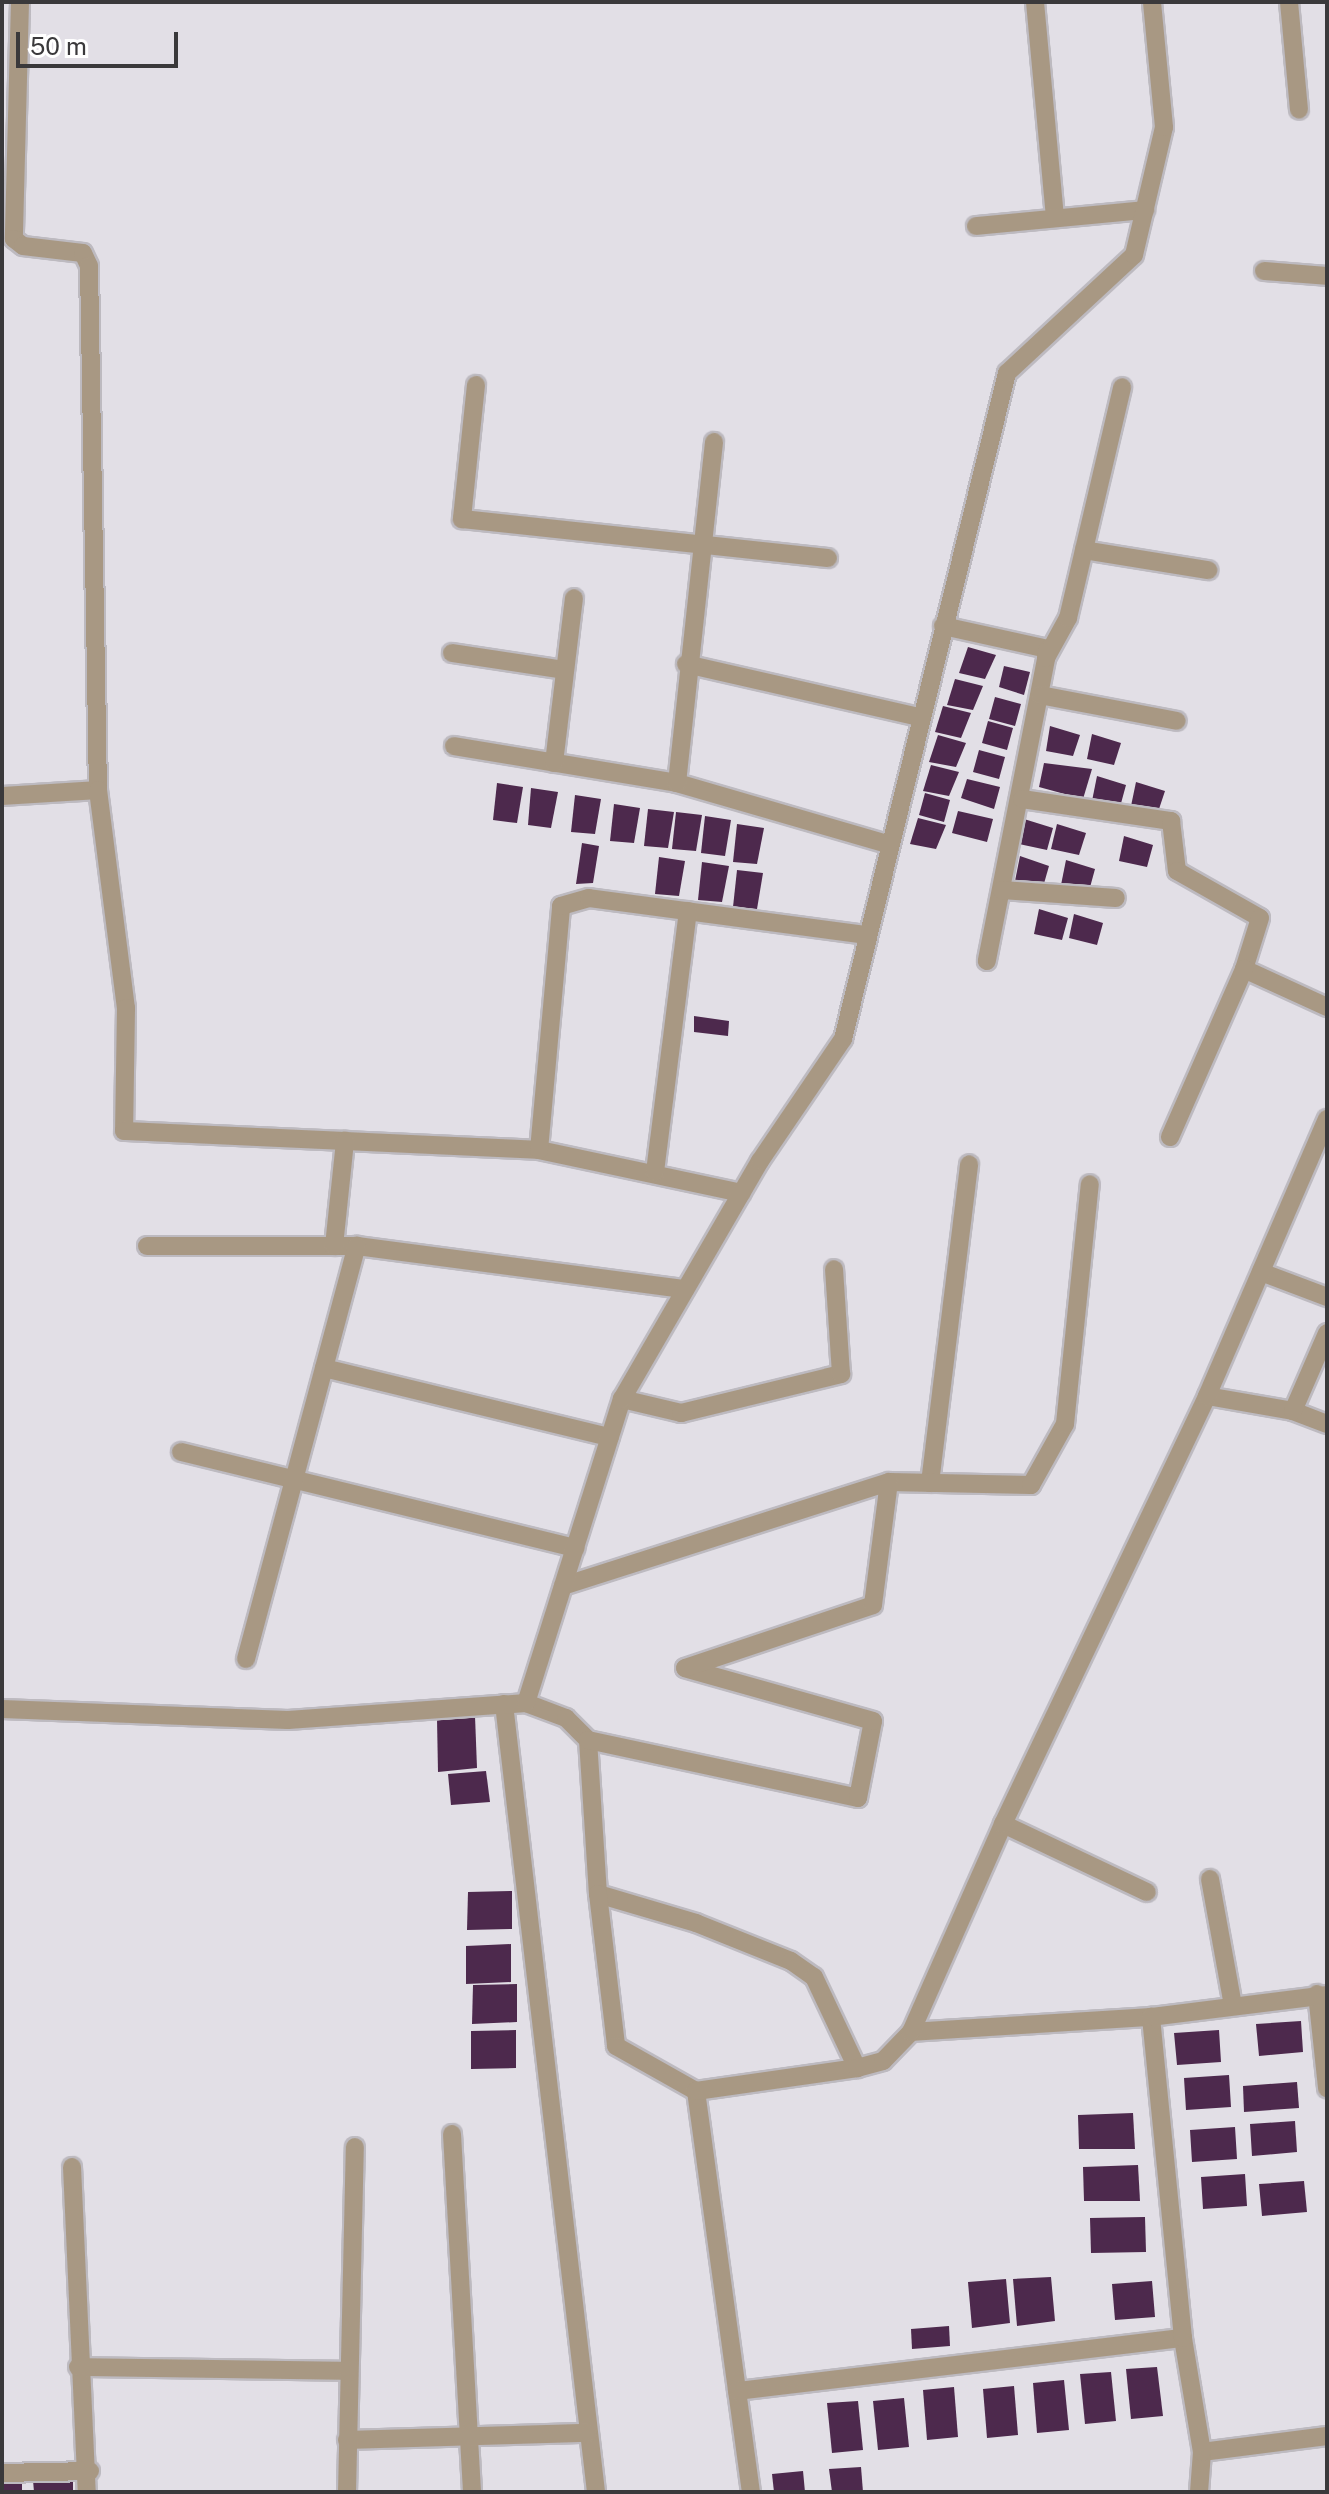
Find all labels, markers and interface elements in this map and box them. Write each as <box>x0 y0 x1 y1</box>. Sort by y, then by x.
scale bar <box>20 16 182 66</box>
text: 50 m <box>30 32 87 60</box>

